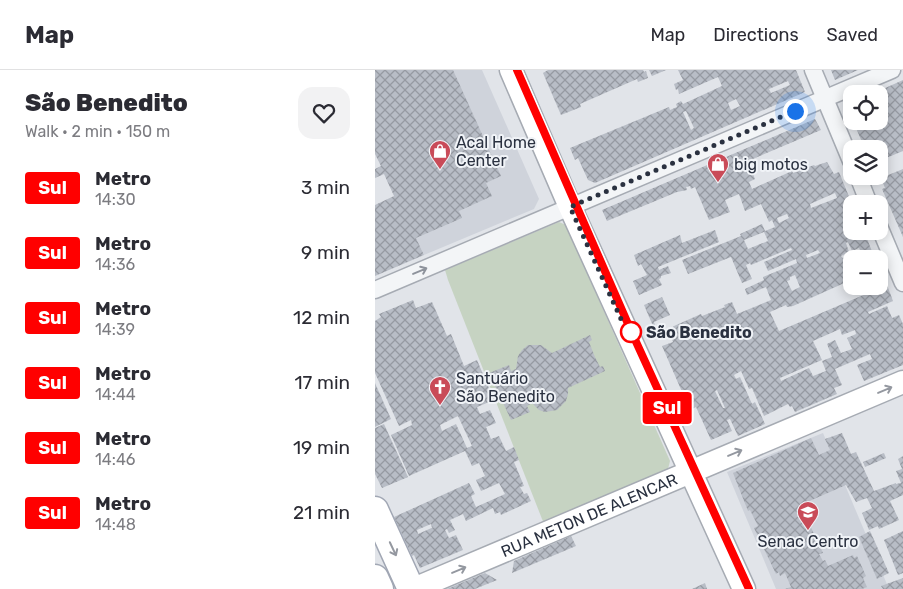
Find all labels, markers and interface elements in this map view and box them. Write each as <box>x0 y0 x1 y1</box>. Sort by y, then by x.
text: Map <box>25 21 74 49</box>
text: Map <box>650 24 685 46</box>
text: Directions <box>713 24 799 46</box>
text: Saved <box>827 24 878 46</box>
map controls <box>843 85 888 295</box>
button: locate <box>843 85 888 130</box>
button: heart <box>298 87 350 139</box>
text: São Benedito <box>25 89 188 117</box>
your location <box>783 99 808 124</box>
text: Walk · 2 min · 150 m <box>25 122 170 141</box>
place label: Acal Home Center <box>456 133 536 170</box>
shop icon: Acal Home Center <box>428 139 452 170</box>
button: layers <box>843 140 888 185</box>
shop icon: big motos <box>706 152 730 183</box>
place label: big motos <box>734 155 808 174</box>
text: Metro <box>95 167 151 190</box>
text: 3 min <box>301 176 350 199</box>
text: Sul <box>38 177 67 199</box>
text: 14:30 <box>95 190 136 209</box>
button: + <box>843 195 888 240</box>
text: Metro <box>95 232 151 255</box>
text: 9 min <box>301 241 350 264</box>
text: Sul <box>38 242 67 264</box>
button: − <box>843 250 888 295</box>
text: 14:36 <box>95 255 135 274</box>
one-way arrow <box>412 266 427 275</box>
text: Metro <box>95 297 151 320</box>
text: 12 min <box>293 306 350 329</box>
text: Sul <box>38 307 67 329</box>
text: 14:39 <box>95 320 135 339</box>
marker: São Benedito <box>620 321 642 343</box>
place label: São Benedito <box>646 323 752 342</box>
text: Metro <box>95 362 151 385</box>
place label: Santuário São Benedito <box>456 369 555 406</box>
text: 17 min <box>294 371 350 394</box>
text: Sul <box>38 372 67 394</box>
church icon: Santuário São Benedito <box>428 375 452 406</box>
one-way arrow <box>877 384 892 394</box>
text: 14:44 <box>95 385 136 404</box>
line badge: Sul <box>638 392 696 424</box>
text: Sul <box>653 397 681 419</box>
text: Metro <box>95 427 151 450</box>
text: 19 min <box>293 436 350 459</box>
text: Sul <box>38 437 67 459</box>
one-way arrow <box>727 448 742 457</box>
text: 14:46 <box>95 450 135 469</box>
street label: RUA METON DE ALENCAR <box>498 470 680 561</box>
text: Metro <box>95 492 151 515</box>
school or university icon: Senac Centro <box>796 500 820 531</box>
text: 21 min <box>293 501 350 524</box>
text: Sul <box>38 502 67 524</box>
text: 14:48 <box>95 515 136 534</box>
place label: Senac Centro <box>758 532 858 551</box>
one-way arrow <box>389 541 399 556</box>
one-way arrow <box>451 565 466 574</box>

